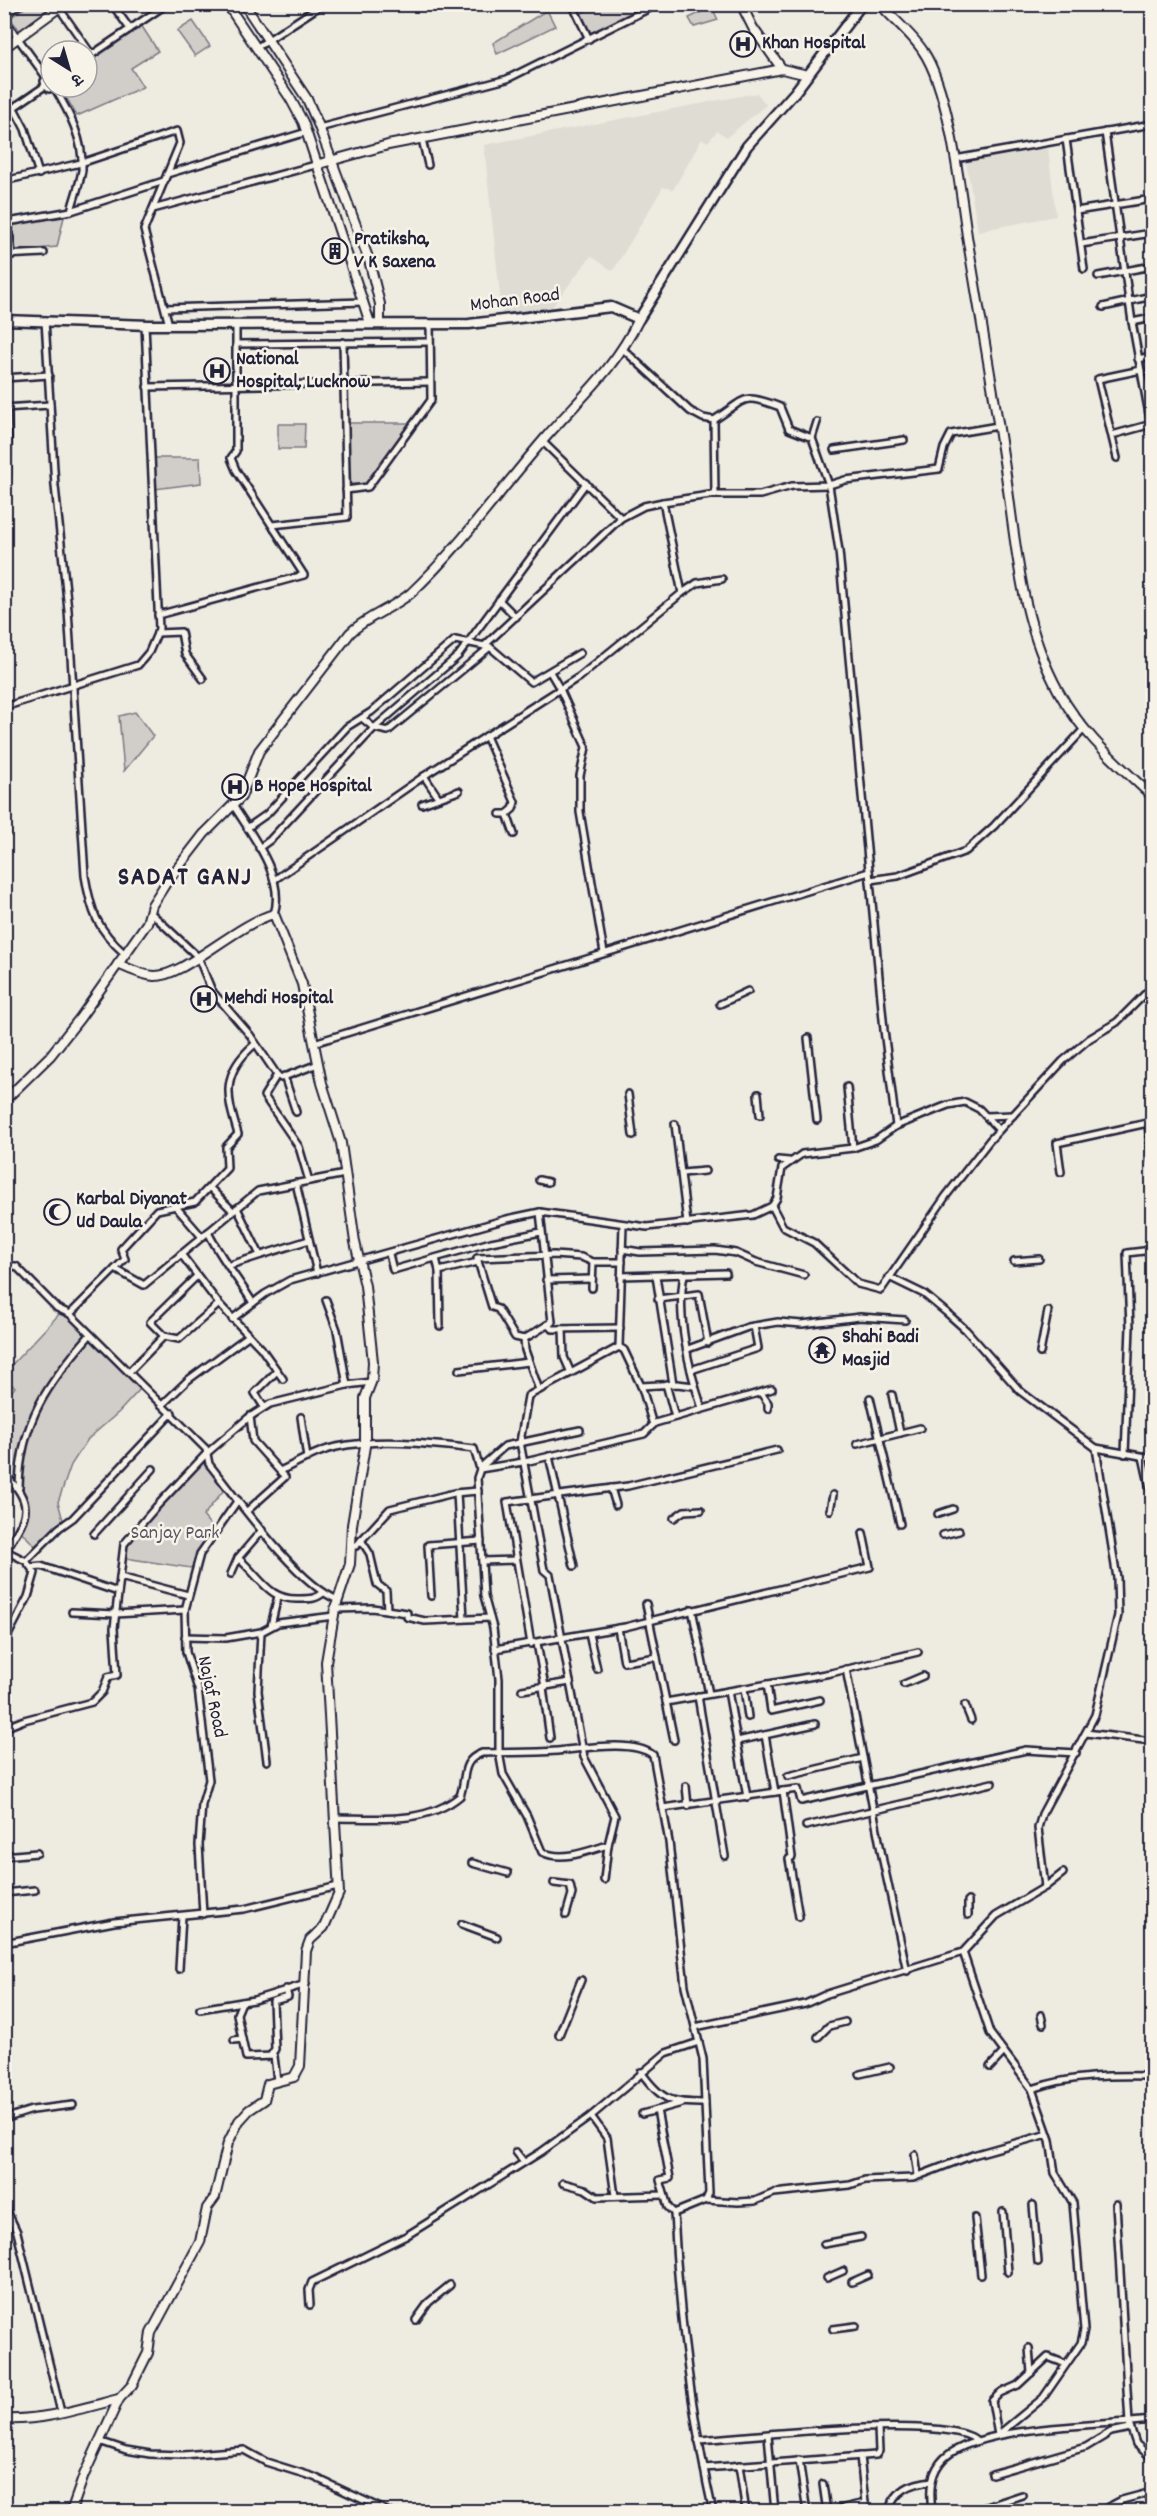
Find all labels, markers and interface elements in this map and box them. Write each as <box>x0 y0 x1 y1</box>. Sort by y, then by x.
hospital icon: Khan Hospital <box>728 29 758 59</box>
place label: Khan Hospital <box>762 30 866 58</box>
north arrow <box>39 39 99 99</box>
text: उ <box>65 66 88 91</box>
place label: Pratiksha, V K Saxena <box>354 226 436 277</box>
building icon: Pratiksha, V K Saxena <box>320 236 350 266</box>
street label: Mohan Road <box>468 282 562 320</box>
place label: National Hospital, Lucknow <box>236 346 371 397</box>
hospital icon: National Hospital, Lucknow <box>202 356 232 386</box>
hospital icon: B Hope Hospital <box>220 772 250 802</box>
place label: B Hope Hospital <box>254 773 372 801</box>
district label: SADAT GANJ <box>118 860 252 897</box>
hospital icon: Mehdi Hospital <box>189 984 219 1014</box>
place label: Mehdi Hospital <box>224 985 333 1013</box>
place label: Karbal Diyanat Ud Daula <box>76 1186 187 1237</box>
mosque icon: Karbal Diyanat Ud Daula <box>42 1197 72 1227</box>
place label: Shahi Badi Masjid <box>842 1324 919 1375</box>
temple icon: Shahi Badi Masjid <box>807 1335 837 1365</box>
park label: Sanjay Park <box>131 1520 219 1548</box>
street label: Najaf Road <box>189 1654 233 1740</box>

